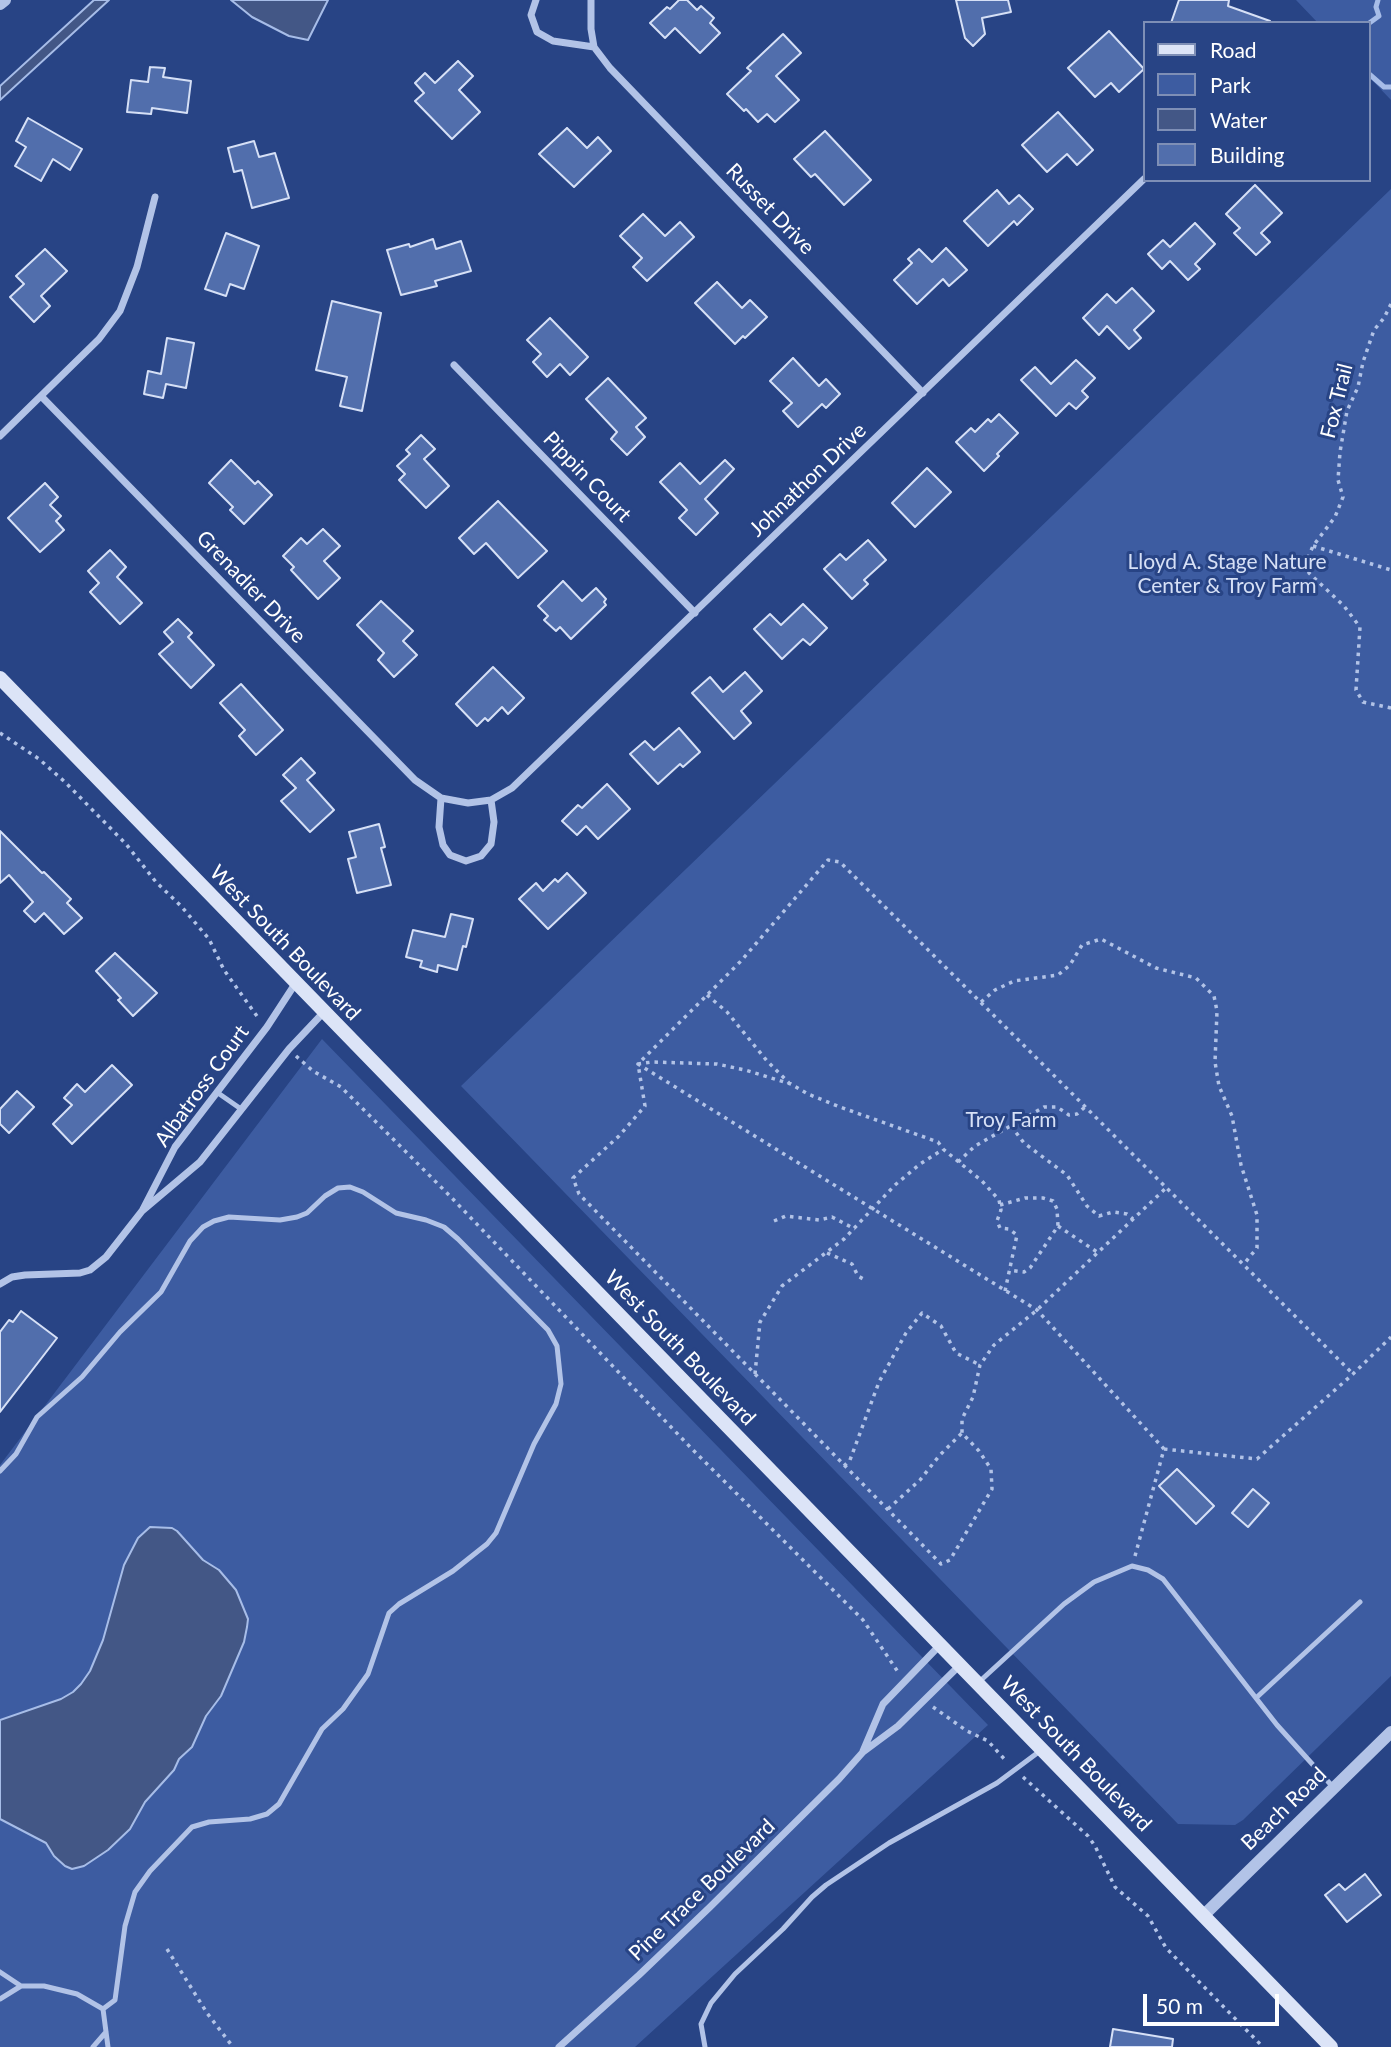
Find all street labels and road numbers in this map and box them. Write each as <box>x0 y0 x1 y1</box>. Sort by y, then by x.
street label: Russet Drive <box>720 158 820 260</box>
street label: Fox Trail <box>1316 361 1358 441</box>
street label: Johnathon Drive <box>744 418 872 542</box>
street label: Pippin Court <box>538 427 636 527</box>
street label: Grenadier Drive <box>191 526 311 648</box>
street label: West South Boulevard <box>204 860 366 1026</box>
street label: Albatross Court <box>149 1020 255 1152</box>
street label: West South Boulevard <box>599 1265 761 1431</box>
street label: West South Boulevard <box>995 1671 1157 1837</box>
street label: Beach Road <box>1236 1762 1332 1856</box>
street label: Pine Trace Boulevard <box>624 1814 780 1966</box>

